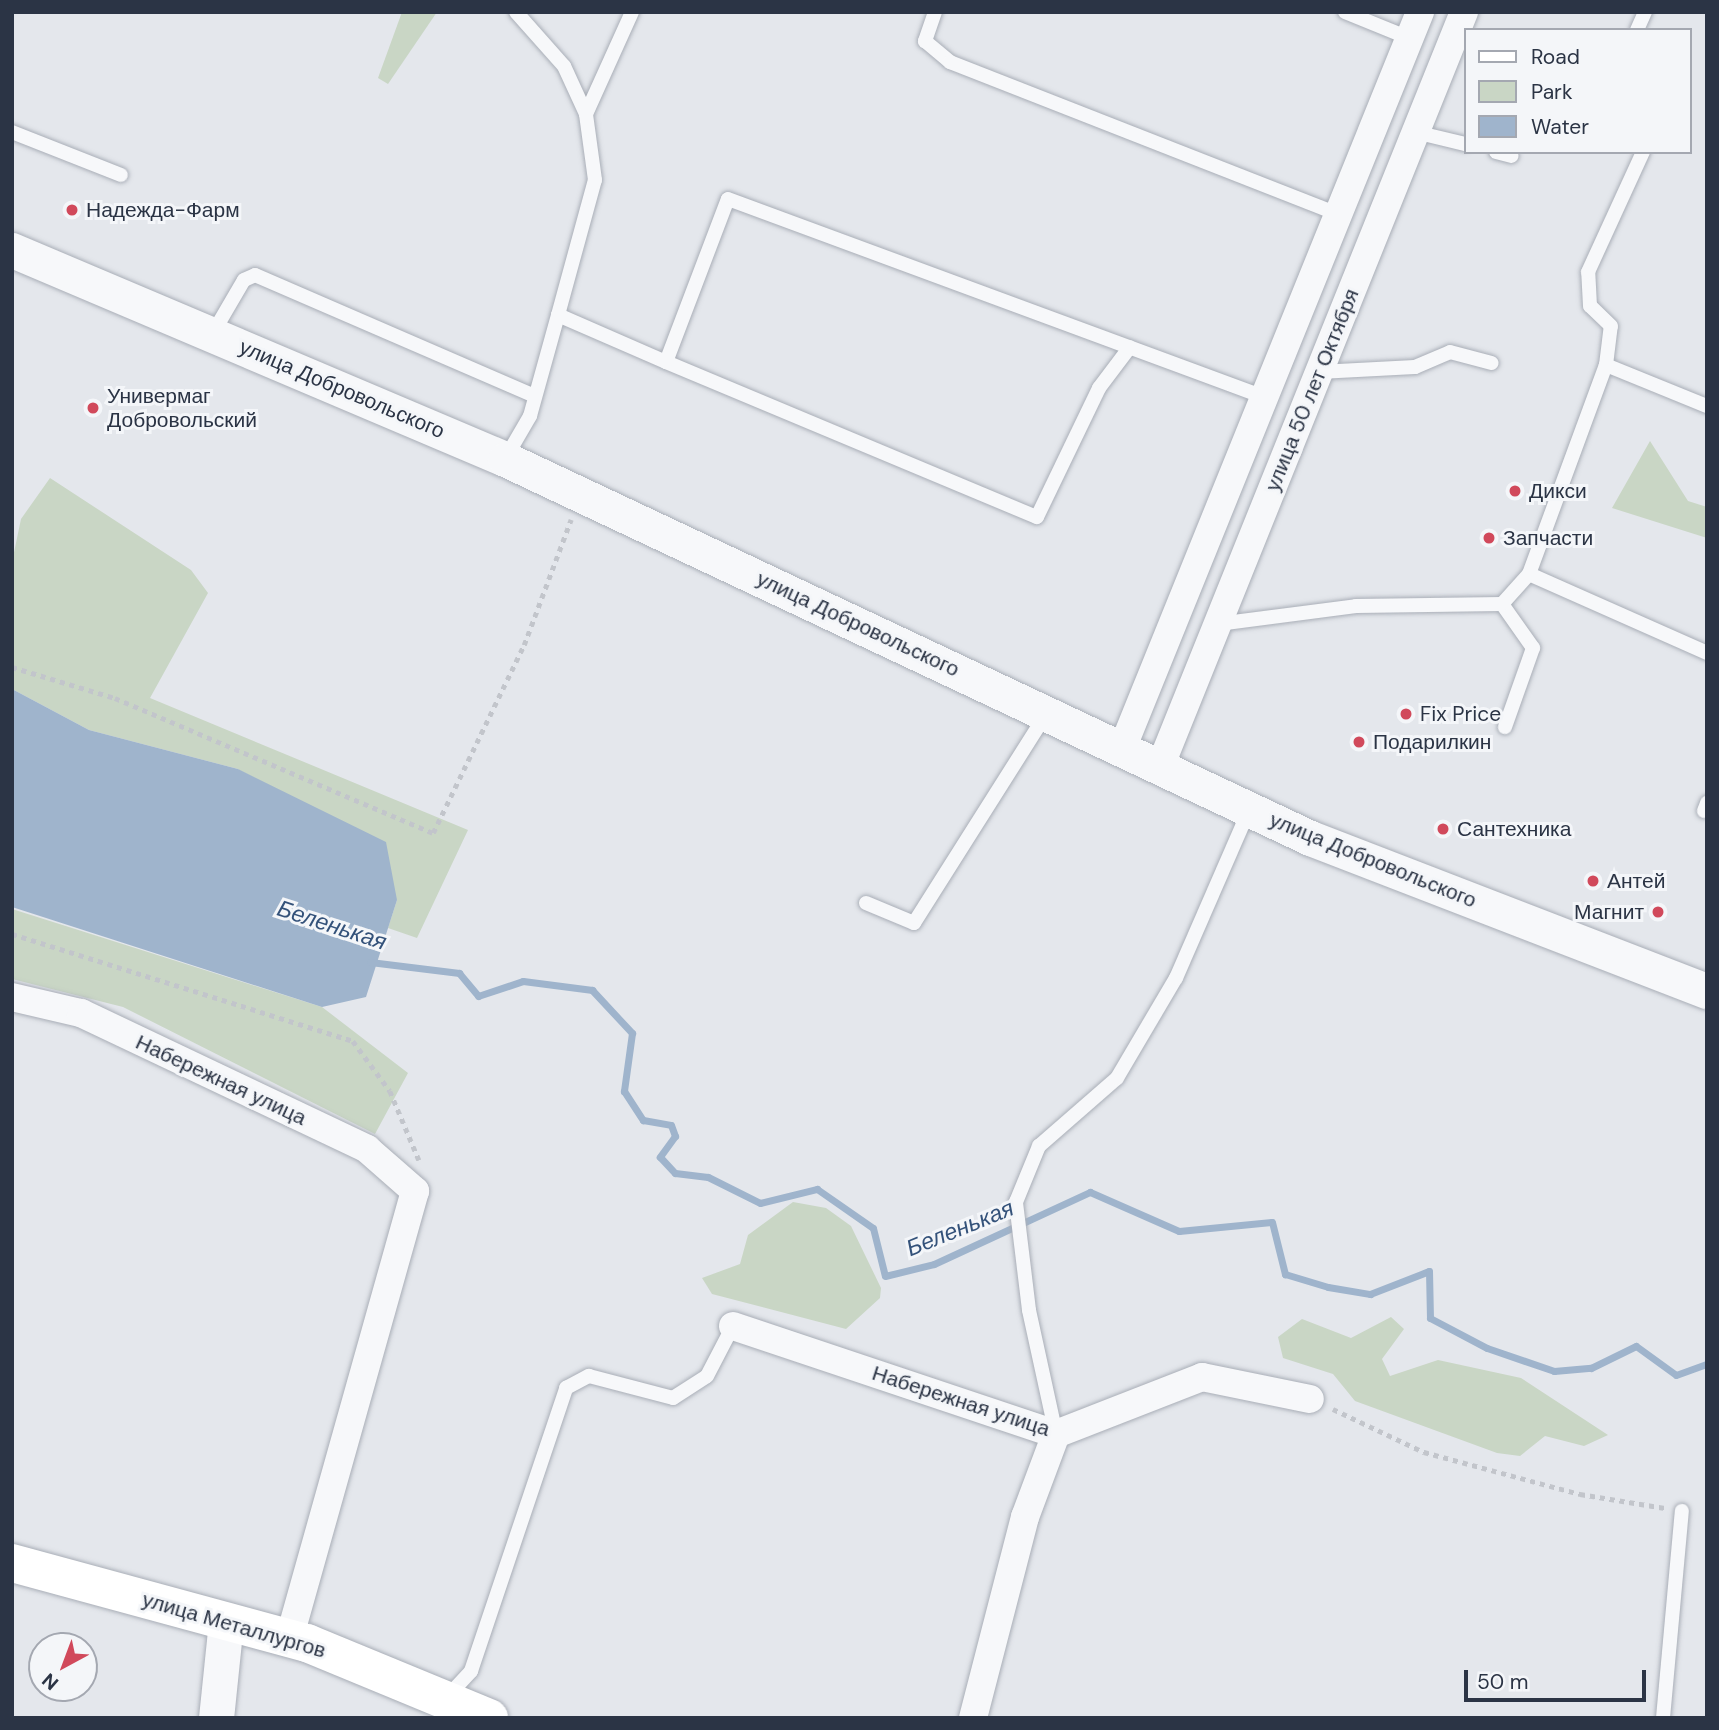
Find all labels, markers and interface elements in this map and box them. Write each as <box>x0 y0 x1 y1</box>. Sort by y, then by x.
legend <box>1464 28 1691 154</box>
text: Road <box>1531 43 1580 71</box>
text: Park <box>1531 78 1572 106</box>
text: Water <box>1531 113 1589 141</box>
place label: Надежда-Фарм <box>86 197 240 223</box>
marker: Надежда-Фарм <box>64 202 80 218</box>
street label: улица 50 лет Октября <box>1260 285 1364 495</box>
street label: улица Добровольского <box>236 334 448 444</box>
place label: Универмаг Добровольский <box>107 383 257 433</box>
marker: Универмаг Добровольский <box>85 400 101 416</box>
place label: Дикси <box>1529 478 1587 504</box>
marker: Дикси <box>1507 483 1523 499</box>
place label: Запчасти <box>1503 525 1593 551</box>
marker: Запчасти <box>1481 530 1497 546</box>
street label: улица Добровольского <box>753 566 963 682</box>
place label: Fix Price <box>1420 701 1501 727</box>
marker: Fix Price <box>1398 706 1414 722</box>
place label: Подарилкин <box>1373 729 1491 755</box>
marker: Подарилкин <box>1351 734 1367 750</box>
street label: улица Добровольского <box>1266 807 1480 913</box>
place label: Сантехника <box>1457 816 1571 842</box>
marker: Сантехника <box>1435 821 1451 837</box>
place label: Антей <box>1607 868 1665 894</box>
marker: Антей <box>1585 873 1601 889</box>
water label: Беленькая <box>274 894 390 956</box>
place label: Магнит <box>1574 899 1644 925</box>
marker: Магнит <box>1650 904 1666 920</box>
street label: Набережная улица <box>132 1029 310 1131</box>
water label: Беленькая <box>902 1194 1018 1262</box>
street label: Набережная улица <box>869 1360 1053 1442</box>
street label: улица Металлургов <box>139 1587 329 1663</box>
north arrow <box>28 1632 98 1702</box>
scale bar <box>1467 1656 1649 1700</box>
text: N <box>37 1668 64 1696</box>
text: 50 m <box>1477 1668 1528 1696</box>

